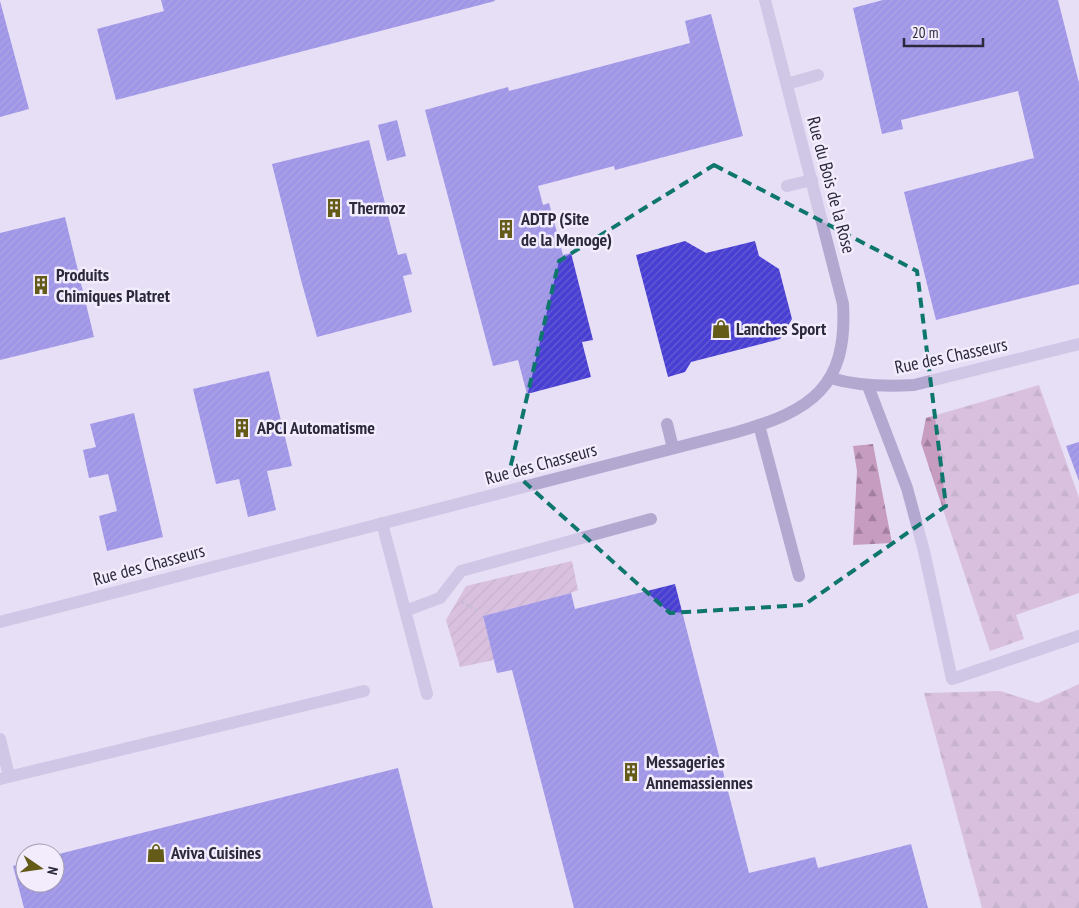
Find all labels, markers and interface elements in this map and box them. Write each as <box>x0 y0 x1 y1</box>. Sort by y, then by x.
scale bar <box>904 15 983 47</box>
text: 20 m <box>912 23 938 42</box>
street label: Rue du Bois de la Rose <box>802 114 861 256</box>
place label: Thermoz <box>349 196 405 219</box>
building icon: Thermoz <box>323 197 345 219</box>
place label: ADTP (Site de la Menoge) <box>520 207 612 251</box>
building icon: ADTP (Site de la Menoge) <box>495 218 517 240</box>
place label: Produits Chimiques Platret <box>56 263 171 307</box>
building icon: Produits Chimiques Platret <box>30 274 52 296</box>
place label: Lanches Sport <box>736 317 827 340</box>
shop icon: Lanches Sport <box>710 318 732 340</box>
street label: Rue des Chasseurs <box>892 332 1009 379</box>
place label: APCI Automatisme <box>256 416 375 439</box>
building icon: APCI Automatisme <box>231 417 253 439</box>
street label: Rue des Chasseurs <box>483 438 599 489</box>
street label: Rue des Chasseurs <box>91 539 207 590</box>
place label: Messageries Annemassiennes <box>645 750 753 794</box>
building icon: Messageries Annemassiennes <box>620 761 642 783</box>
place label: Aviva Cuisines <box>170 841 261 864</box>
shop icon: Aviva Cuisines <box>145 842 167 864</box>
north arrow <box>15 843 65 893</box>
text: N <box>43 865 62 877</box>

